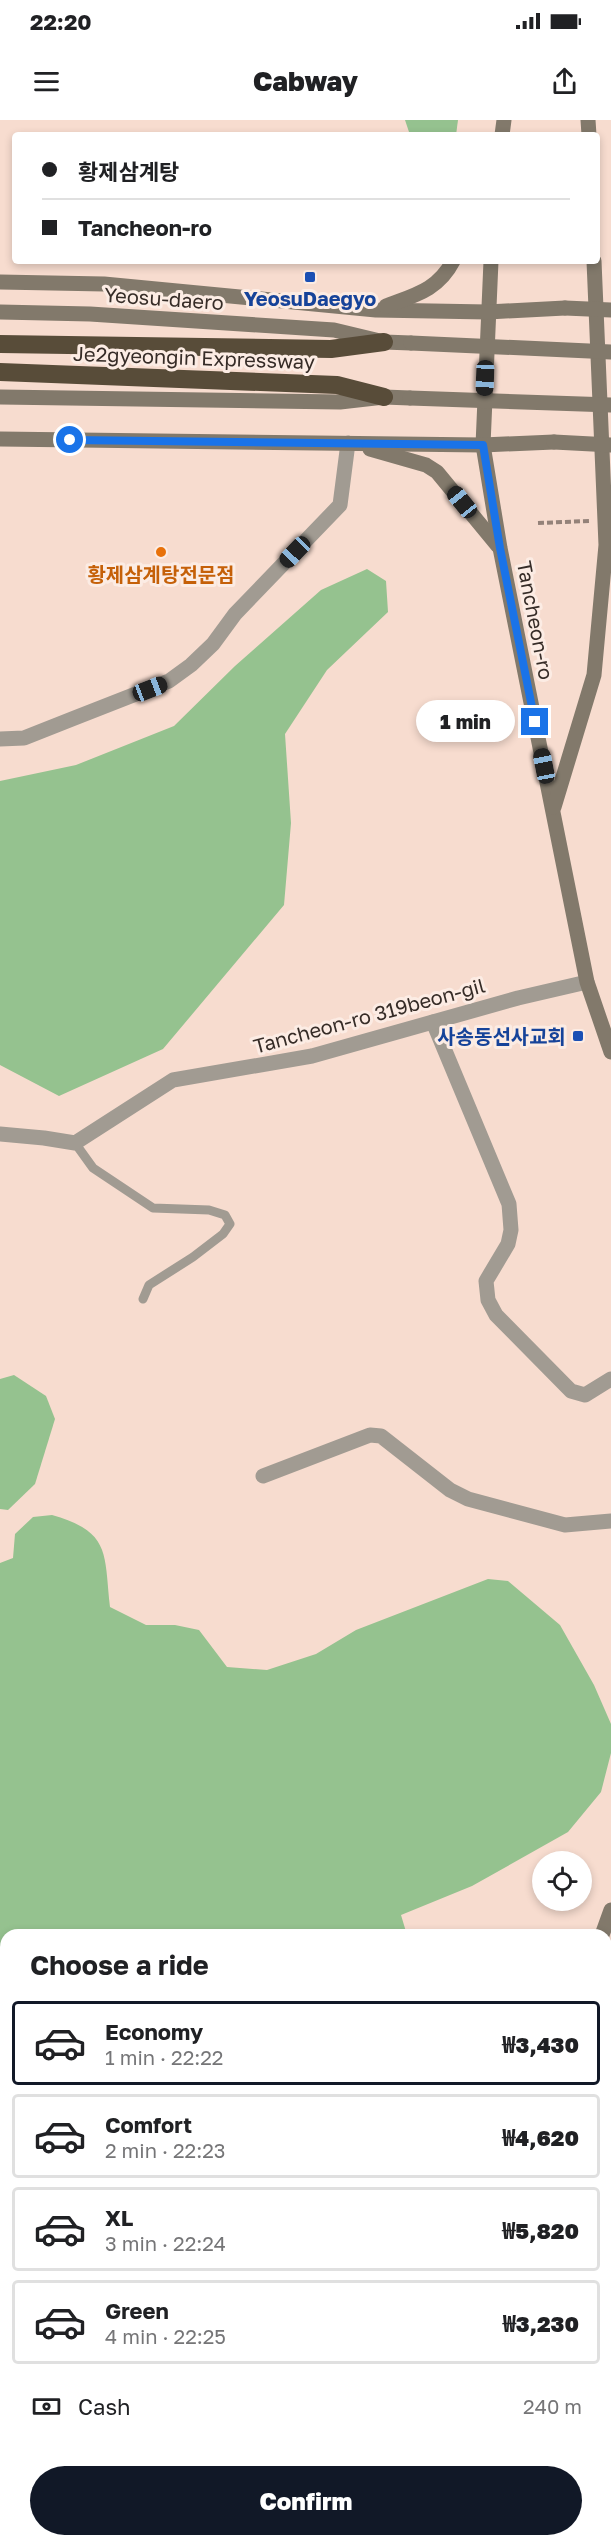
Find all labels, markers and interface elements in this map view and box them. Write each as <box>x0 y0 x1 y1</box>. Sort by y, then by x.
text: 22:20 <box>30 8 92 35</box>
icon: menu <box>30 65 63 98</box>
text: Cabway <box>253 65 358 97</box>
icon: share <box>548 65 581 98</box>
text: 황제삼계탕 <box>78 158 179 185</box>
text: Tancheon-ro <box>78 214 212 241</box>
marker: YeosuDaegyo <box>303 270 317 284</box>
street label: Yeosu-daero <box>103 282 225 314</box>
place label: YeosuDaegyo <box>244 286 376 310</box>
street label: Je2gyeongin Expressway <box>73 341 315 373</box>
car <box>475 360 495 396</box>
route start <box>56 426 83 453</box>
car <box>444 482 480 522</box>
car <box>276 533 314 571</box>
marker: 황제삼계탕전문점 <box>154 545 168 559</box>
street label: Tancheon-ro <box>513 559 559 681</box>
place label: 황제삼계탕전문점 <box>87 562 235 586</box>
car <box>130 674 170 704</box>
callout: 1 min <box>415 701 514 743</box>
route end <box>521 708 548 735</box>
text: 1 min <box>440 709 491 733</box>
car <box>532 747 556 785</box>
street label: Tancheon-ro 319beon-gil <box>251 972 487 1058</box>
place label: 사송동선사교회 <box>437 1024 566 1048</box>
marker: 사송동선사교회 <box>571 1029 585 1043</box>
map controls <box>532 1851 592 1911</box>
button: locate <box>532 1851 592 1911</box>
text: Choose a ride <box>30 1949 209 1981</box>
icon: car <box>33 2016 87 2070</box>
text: Economy <box>105 2018 203 2045</box>
text: ₩3,430 <box>502 2031 579 2058</box>
text: 1 min · 22:22 <box>105 2045 223 2069</box>
icon: car <box>33 2109 87 2163</box>
text: Comfort <box>105 2111 192 2138</box>
text: ₩4,620 <box>502 2124 579 2151</box>
text: 2 min · 22:23 <box>105 2138 225 2162</box>
icon: car <box>33 2202 87 2256</box>
text: XL <box>105 2204 133 2231</box>
text: ₩5,820 <box>502 2217 579 2244</box>
text: 3 min · 22:24 <box>105 2231 226 2255</box>
icon: car <box>33 2295 87 2349</box>
text: Green <box>105 2297 169 2324</box>
text: ₩3,230 <box>503 2310 579 2337</box>
text: 4 min · 22:25 <box>105 2324 226 2348</box>
icon: cash <box>30 2390 63 2423</box>
text: Cash <box>78 2393 131 2420</box>
text: 240 m <box>523 2394 582 2418</box>
button: Confirm <box>30 2466 582 2535</box>

